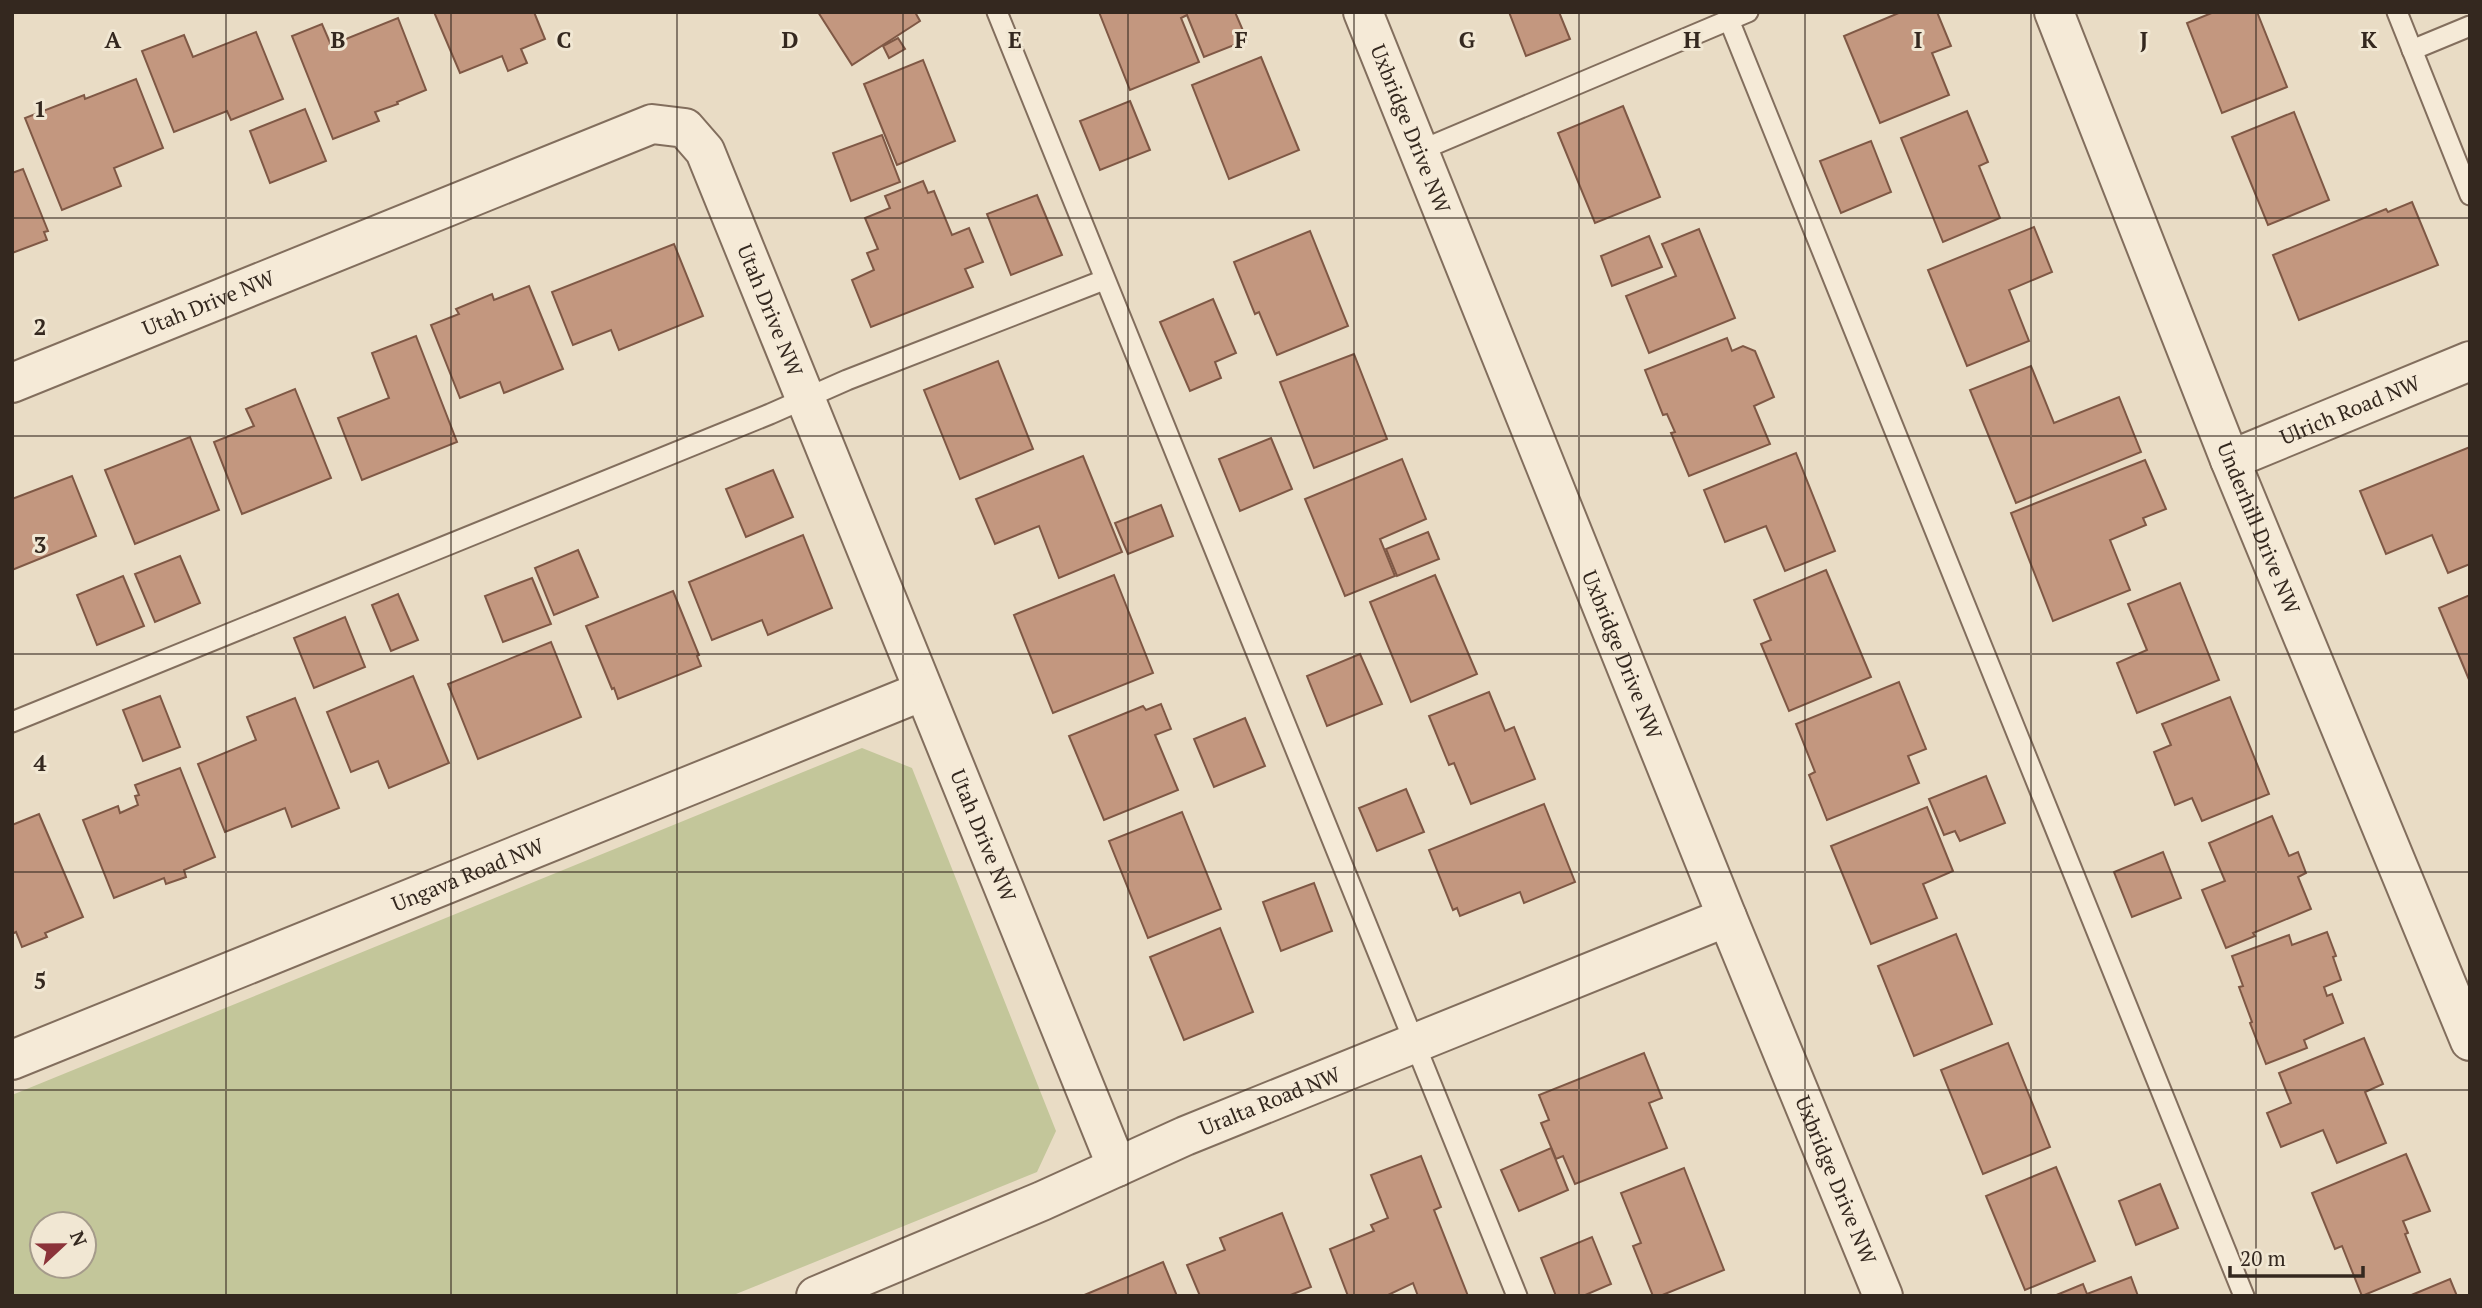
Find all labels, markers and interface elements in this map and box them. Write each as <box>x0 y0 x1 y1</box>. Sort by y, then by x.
text: A <box>105 24 122 55</box>
text: B <box>331 24 346 55</box>
text: C <box>557 24 572 55</box>
text: D <box>782 24 799 55</box>
text: E <box>1008 24 1022 55</box>
text: F <box>1234 24 1248 55</box>
text: G <box>1459 24 1476 55</box>
text: H <box>1683 24 1701 55</box>
text: I <box>1914 24 1922 55</box>
text: J <box>2140 24 2148 55</box>
text: K <box>2361 24 2378 55</box>
street label: Uxbridge Drive NW <box>1364 40 1458 217</box>
text: 1 <box>34 93 47 124</box>
street label: Utah Drive NW <box>731 240 810 380</box>
street label: Utah Drive NW <box>138 263 279 342</box>
text: 2 <box>34 311 47 342</box>
street label: Ulrich Road NW <box>2276 368 2424 451</box>
street label: Underhill Drive NW <box>2211 438 2307 618</box>
text: 3 <box>34 529 47 560</box>
street label: Uxbridge Drive NW <box>1576 566 1669 743</box>
text: 4 <box>34 747 47 778</box>
street label: Utah Drive NW <box>944 765 1023 906</box>
street label: Ungava Road NW <box>387 831 548 918</box>
text: 5 <box>34 965 47 996</box>
street label: Uralta Road NW <box>1195 1060 1345 1142</box>
street label: Uxbridge Drive NW <box>1789 1091 1883 1268</box>
north arrow <box>28 1210 98 1280</box>
text: N <box>65 1227 94 1250</box>
scale bar <box>2230 1234 2363 1278</box>
text: 20 m <box>2240 1244 2286 1272</box>

